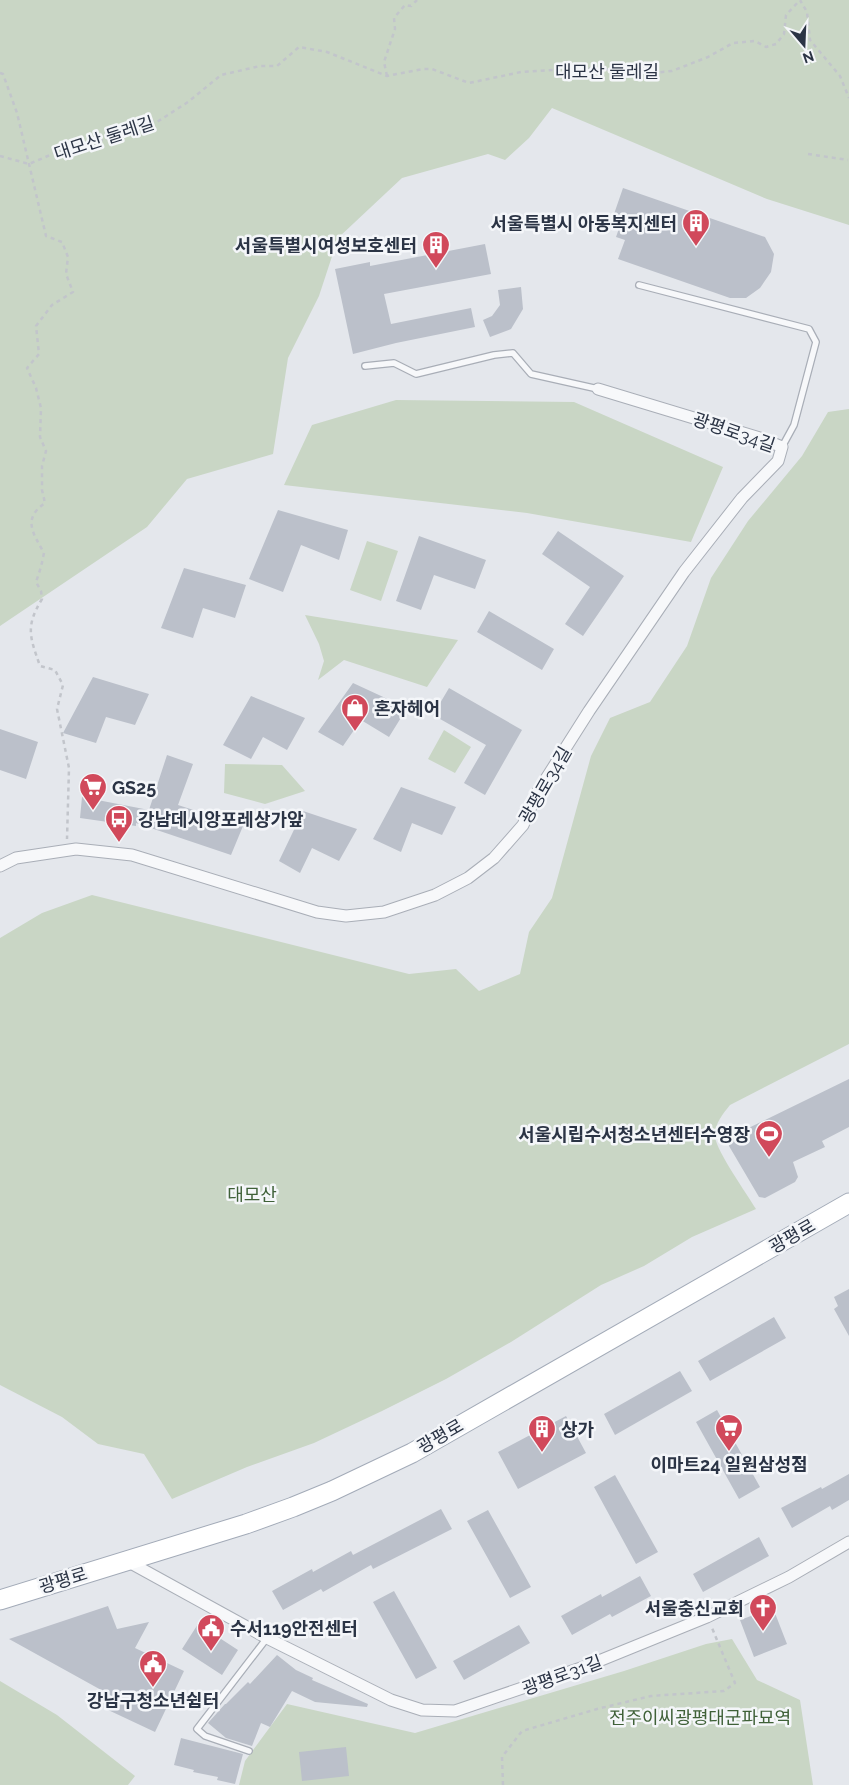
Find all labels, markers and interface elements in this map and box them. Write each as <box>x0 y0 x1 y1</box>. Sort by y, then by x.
north arrow <box>779 20 829 70</box>
text: N <box>801 48 816 67</box>
street label: 대모산 둘레길 <box>555 61 659 82</box>
street label: 대모산 둘레길 <box>51 112 157 164</box>
building icon: 서울특별시 아동복지센터 <box>681 208 711 247</box>
place label: 서울특별시 아동복지센터 <box>491 213 677 234</box>
building icon: 서울특별시여성보호센터 <box>421 230 451 269</box>
place label: 서울특별시여성보호센터 <box>235 235 417 256</box>
street label: 광평로34길 <box>690 408 778 456</box>
shop icon: 혼자헤어 <box>340 693 370 732</box>
place label: 혼자헤어 <box>374 698 440 719</box>
street label: 광평로34길 <box>514 743 576 827</box>
supermarket icon: GS25 <box>78 772 108 811</box>
place label: GS25 <box>112 777 156 798</box>
bus stop icon: 강남데시앙포레상가앞 <box>104 804 134 843</box>
place label: 강남데시앙포레상가앞 <box>138 809 304 830</box>
sports icon: 서울시립수서청소년센터수영장 <box>754 1119 784 1158</box>
place label: 서울시립수서청소년센터수영장 <box>518 1124 750 1145</box>
park label: 대모산 <box>227 1184 277 1205</box>
street label: 광평로 <box>765 1214 819 1258</box>
supermarket icon: 이마트24 일원삼성점 <box>714 1413 744 1452</box>
street label: 광평로 <box>413 1414 467 1458</box>
building icon: 상가 <box>527 1414 557 1453</box>
place label: 상가 <box>561 1419 595 1440</box>
place label: 이마트24 일원삼성점 <box>650 1454 808 1475</box>
street label: 광평로 <box>36 1563 90 1597</box>
church icon: 서울충신교회 <box>748 1593 778 1632</box>
place label: 서울충신교회 <box>645 1598 744 1619</box>
public building icon: 수서119안전센터 <box>196 1613 226 1652</box>
place label: 수서119안전센터 <box>230 1618 358 1639</box>
public building icon: 강남구청소년쉼터 <box>138 1649 168 1688</box>
street label: 광평로31길 <box>519 1651 605 1699</box>
place label: 강남구청소년쉼터 <box>87 1690 219 1711</box>
park label: 전주이씨광평대군파묘역 <box>609 1707 791 1728</box>

